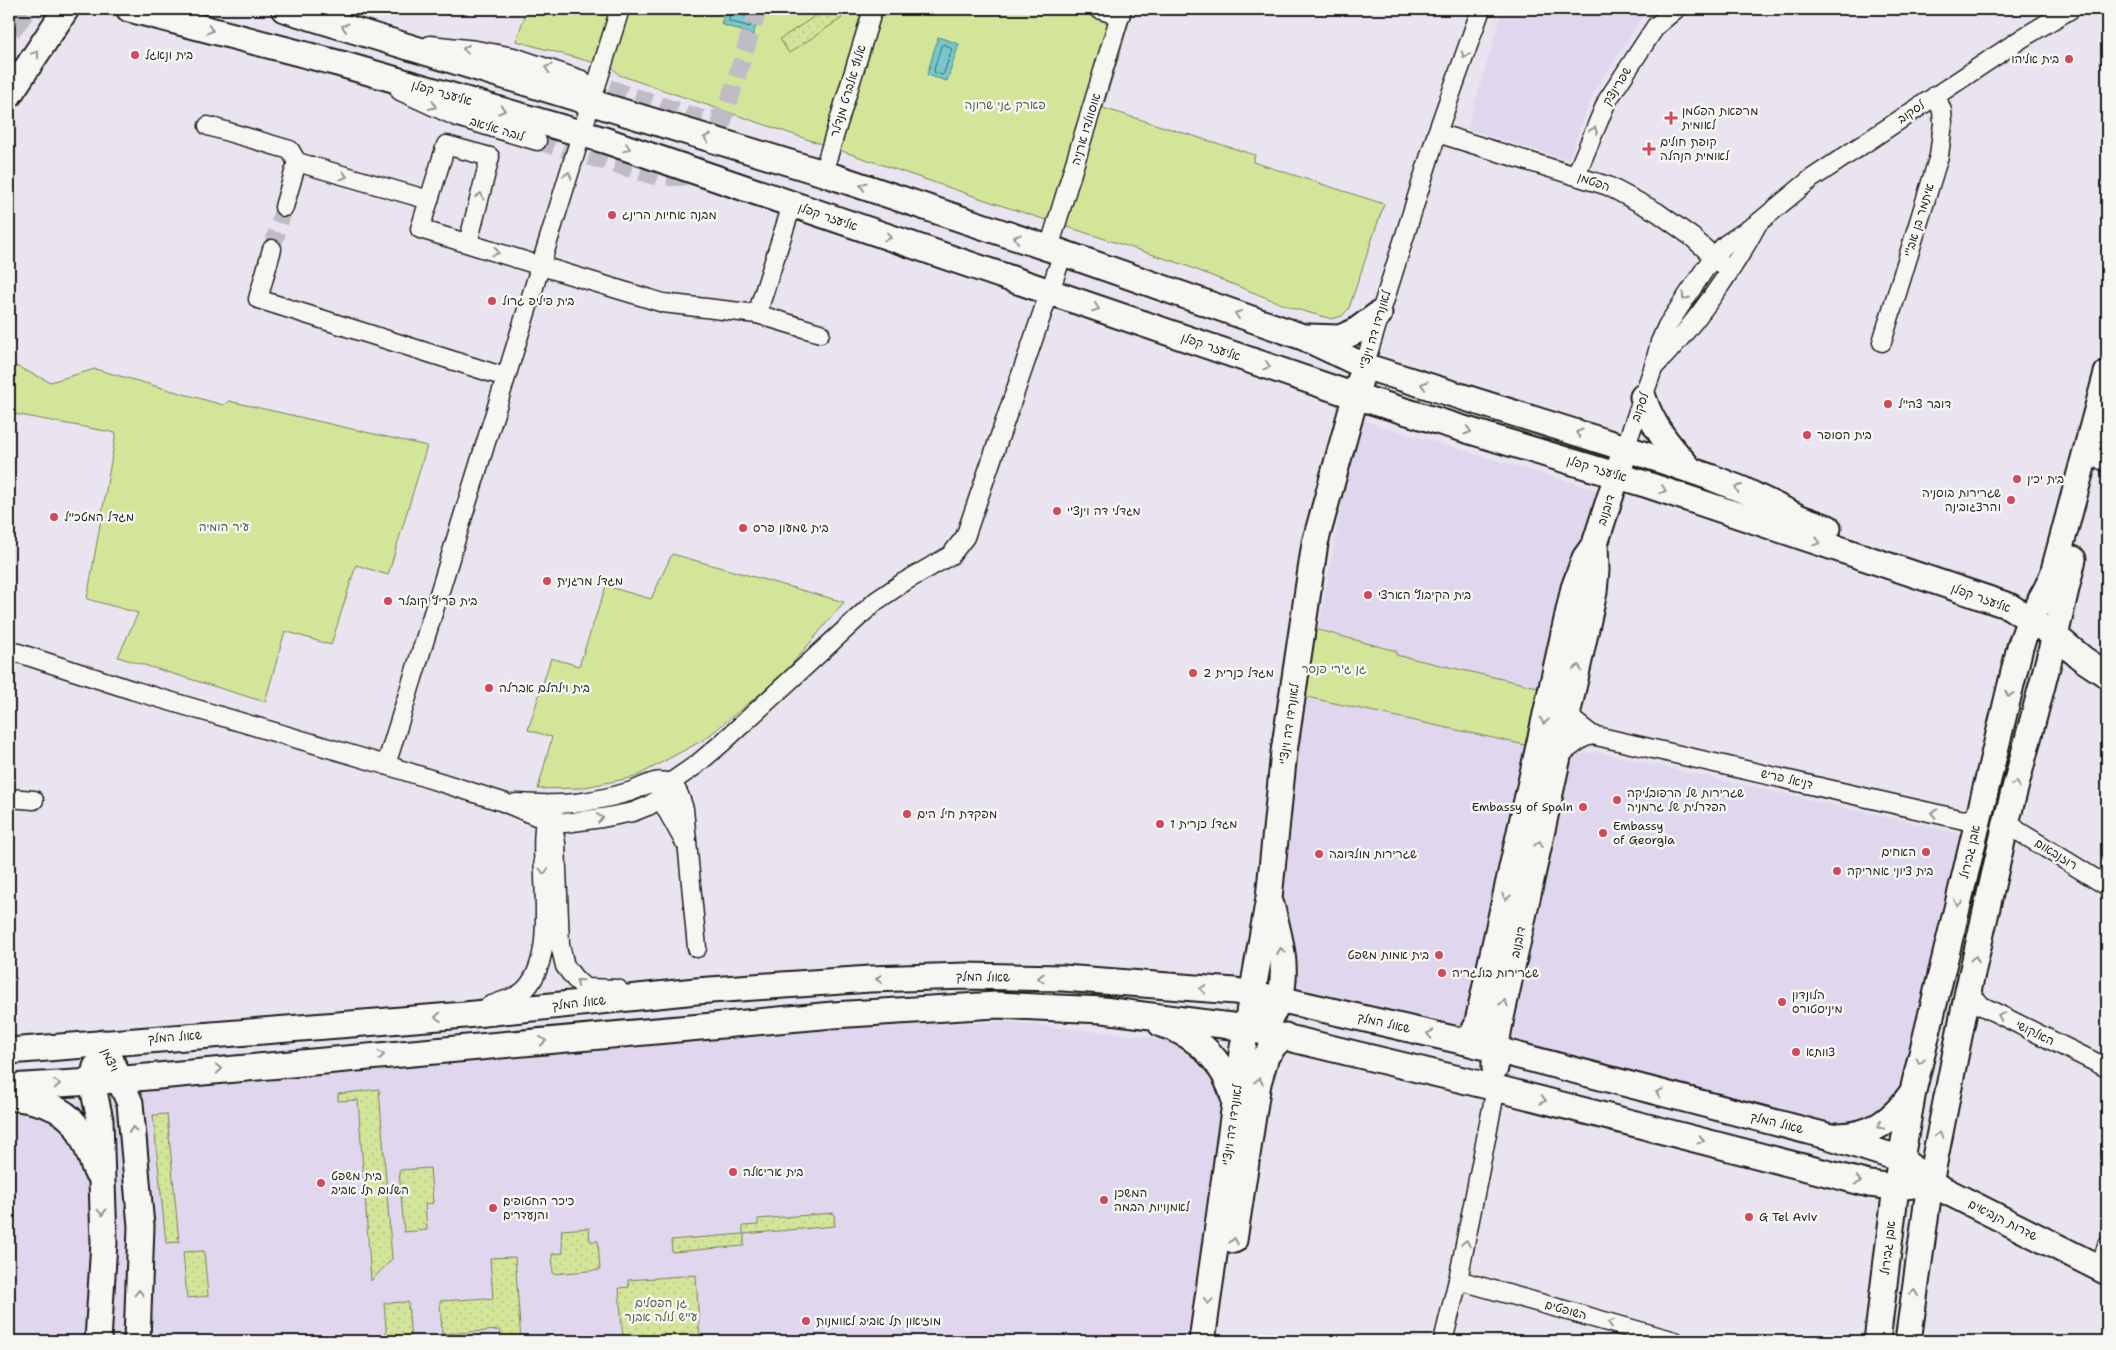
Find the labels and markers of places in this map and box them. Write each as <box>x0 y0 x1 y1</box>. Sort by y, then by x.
place label: בית ונאגל <box>145 47 193 63</box>
marker: בית ונאגל <box>129 49 141 61</box>
place label: בית אליהו <box>2011 51 2059 67</box>
marker: בית אליהו <box>2063 53 2075 65</box>
place label: מרפאת הפטמן לאומית <box>1681 103 1758 133</box>
marker: מרפאת הפטמן לאומית <box>1664 111 1678 125</box>
place label: קופת חולים לאומית הנהלה <box>1660 134 1730 164</box>
marker: קופת חולים לאומית הנהלה <box>1642 142 1656 156</box>
place label: מבנה אחיות הרינג <box>622 207 717 223</box>
marker: מבנה אחיות הרינג <box>606 209 618 221</box>
place label: בית פיליפ גרול <box>502 293 574 309</box>
marker: בית פיליפ גרול <box>486 295 498 307</box>
place label: דובר צה"ל <box>1898 396 1951 412</box>
marker: דובר צה"ל <box>1882 398 1894 410</box>
place label: בית הסופר <box>1817 427 1872 443</box>
marker: בית הסופר <box>1801 429 1813 441</box>
place label: בית יכין <box>2027 471 2064 487</box>
marker: בית יכין <box>2011 473 2023 485</box>
place label: שגרירות בוסניה והרצגובינה <box>1922 485 2001 515</box>
marker: שגרירות בוסניה והרצגובינה <box>2005 494 2017 506</box>
place label: מגדלי דה וינצ'י <box>1067 503 1141 519</box>
marker: מגדלי דה וינצ'י <box>1051 505 1063 517</box>
place label: מגדל המטכ"ל <box>64 509 134 525</box>
marker: מגדל המטכ"ל <box>48 511 60 523</box>
place label: בית שמעון פרס <box>753 520 828 536</box>
marker: בית שמעון פרס <box>737 522 749 534</box>
place label: מגדל מרגנית <box>557 573 623 589</box>
marker: מגדל מרגנית <box>541 575 553 587</box>
place label: בית הקיבוץ הארצי <box>1378 587 1471 603</box>
marker: בית הקיבוץ הארצי <box>1362 589 1374 601</box>
place label: בית פריץ קובלר <box>398 593 477 609</box>
marker: בית פריץ קובלר <box>382 595 394 607</box>
place label: מגדל כנרית 2 <box>1203 665 1274 681</box>
marker: מגדל כנרית 2 <box>1187 667 1199 679</box>
place label: בית וילהלם אברלה <box>499 680 590 696</box>
marker: בית וילהלם אברלה <box>483 682 495 694</box>
place label: שגרירות של הרפובליקה הפדרלית של גרמניה <box>1627 785 1744 815</box>
marker: שגרירות של הרפובליקה הפדרלית של גרמניה <box>1611 794 1623 806</box>
place label: Embassy of Spain <box>1472 799 1573 815</box>
marker: Embassy of Spain <box>1577 801 1589 813</box>
place label: מפקדת חיל הים <box>917 806 997 822</box>
marker: מפקדת חיל הים <box>901 808 913 820</box>
place label: מגדל כנרית 1 <box>1170 816 1237 832</box>
marker: מגדל כנרית 1 <box>1154 818 1166 830</box>
place label: Embassy of Georgia <box>1613 818 1675 848</box>
marker: Embassy of Georgia <box>1597 827 1609 839</box>
place label: האחים <box>1881 844 1916 860</box>
place label: שגרירות מולדובה <box>1329 846 1417 862</box>
marker: האחים <box>1920 846 1932 858</box>
marker: שגרירות מולדובה <box>1313 848 1325 860</box>
place label: בית ציוני אמריקה <box>1847 863 1933 879</box>
marker: בית ציוני אמריקה <box>1831 865 1843 877</box>
place label: בית אמות משפט <box>1347 947 1429 963</box>
marker: בית אמות משפט <box>1433 949 1445 961</box>
place label: שגרירות בולגריה <box>1452 965 1539 981</box>
marker: שגרירות בולגריה <box>1436 967 1448 979</box>
place label: הלונדון מיניסטורס <box>1792 987 1843 1017</box>
marker: הלונדון מיניסטורס <box>1776 996 1788 1008</box>
place label: צוותא <box>1806 1044 1835 1060</box>
marker: צוותא <box>1790 1046 1802 1058</box>
place label: בית אריאלה <box>743 1164 803 1180</box>
marker: בית אריאלה <box>727 1166 739 1178</box>
place label: בית משפט השלום תל אביב <box>331 1168 409 1198</box>
marker: בית משפט השלום תל אביב <box>315 1177 327 1189</box>
place label: המשכן לאמנויות הבמה <box>1114 1185 1191 1215</box>
place label: כיכר החטופים והנעדרים <box>503 1193 574 1223</box>
marker: המשכן לאמנויות הבמה <box>1098 1194 1110 1206</box>
marker: כיכר החטופים והנעדרים <box>487 1202 499 1214</box>
place label: G Tel Aviv <box>1759 1209 1818 1225</box>
marker: G Tel Aviv <box>1743 1211 1755 1223</box>
place label: מוזיאון תל אביב לאומנות <box>816 1313 941 1329</box>
marker: מוזיאון תל אביב לאומנות <box>800 1315 812 1327</box>

